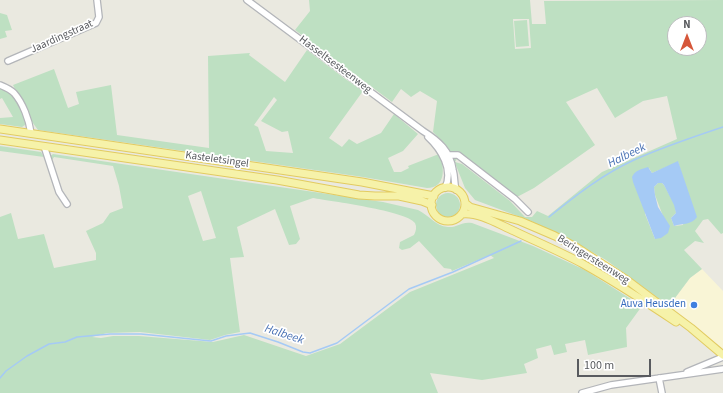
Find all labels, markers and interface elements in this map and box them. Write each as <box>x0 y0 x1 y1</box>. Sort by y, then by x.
north arrow <box>667 16 707 56</box>
street label: Jaardingstraat <box>29 17 95 57</box>
text: N <box>683 17 691 32</box>
street label: Hasseltsesteenweg <box>296 33 374 97</box>
water label: Halbeek <box>606 141 648 171</box>
street label: Kasteletsingel <box>184 149 250 171</box>
street label: Beringersteenweg <box>554 232 632 288</box>
place label: Auva Heusden <box>621 298 686 312</box>
marker: Auva Heusden <box>689 300 699 310</box>
water label: Halbeek <box>262 322 306 348</box>
scale bar <box>579 351 653 377</box>
text: 100 m <box>584 357 614 374</box>

